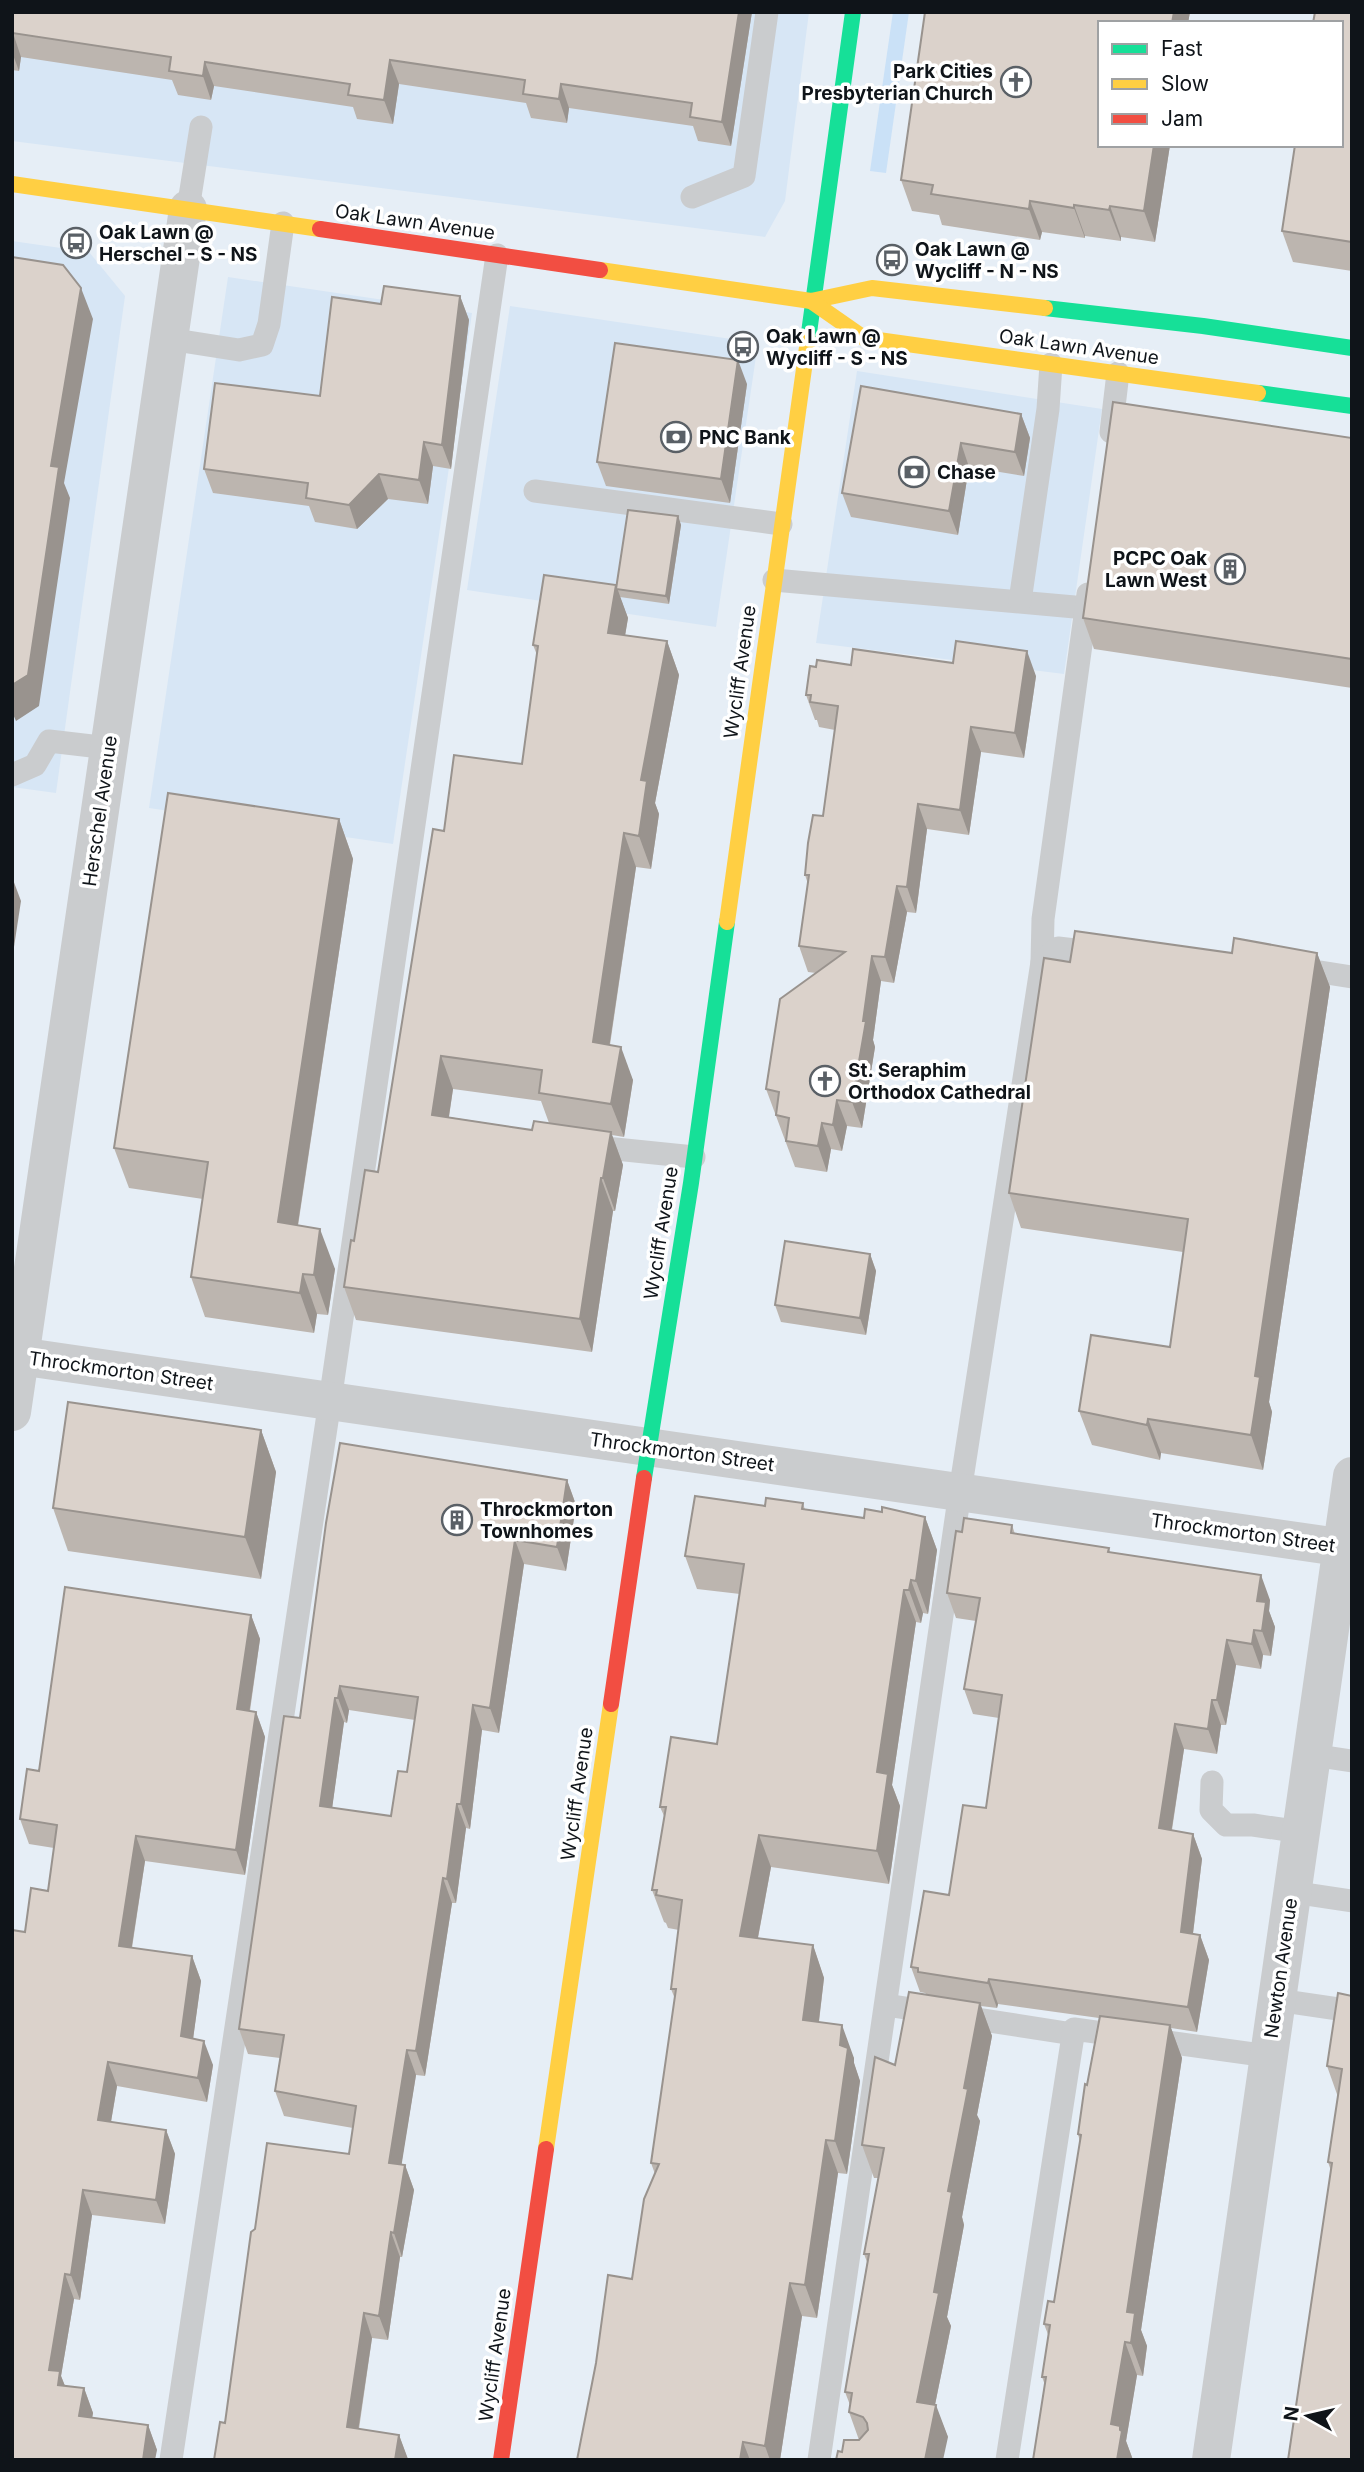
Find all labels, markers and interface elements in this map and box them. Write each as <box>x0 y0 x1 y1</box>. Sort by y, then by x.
legend <box>1098 21 1343 147</box>
text: Fast <box>1161 36 1203 61</box>
place label: Park Cities Presbyterian Church <box>802 60 993 105</box>
church icon: Park Cities Presbyterian Church <box>999 65 1033 99</box>
text: Slow <box>1161 71 1209 96</box>
text: Jam <box>1161 106 1203 131</box>
street label: Oak Lawn Avenue <box>334 199 496 245</box>
place label: Oak Lawn @ Herschel - S - NS <box>99 221 258 266</box>
bus stop icon: Oak Lawn @ Herschel - S - NS <box>59 226 93 260</box>
place label: Oak Lawn @ Wycliff - N - NS <box>915 238 1059 283</box>
bus stop icon: Oak Lawn @ Wycliff - N - NS <box>875 243 909 277</box>
street label: Oak Lawn Avenue <box>998 324 1160 370</box>
place label: Oak Lawn @ Wycliff - S - NS <box>766 325 908 370</box>
bus stop icon: Oak Lawn @ Wycliff - S - NS <box>726 330 760 364</box>
bank icon: PNC Bank <box>659 420 693 454</box>
place label: PNC Bank <box>699 426 791 449</box>
bank icon: Chase <box>897 455 931 489</box>
place label: Chase <box>937 461 996 484</box>
place label: PCPC Oak Lawn West <box>1105 547 1207 592</box>
building icon: PCPC Oak Lawn West <box>1213 552 1247 586</box>
street label: Wycliff Avenue <box>719 604 761 740</box>
street label: Herschel Avenue <box>78 734 122 888</box>
place label: St. Seraphim Orthodox Cathedral <box>848 1059 1031 1104</box>
church icon: St. Seraphim Orthodox Cathedral <box>808 1064 842 1098</box>
street label: Wycliff Avenue <box>639 1165 683 1301</box>
street label: Throckmorton Street <box>27 1347 215 1395</box>
street label: Throckmorton Street <box>588 1428 776 1476</box>
place label: Throckmorton Townhomes <box>480 1498 613 1543</box>
building icon: Throckmorton Townhomes <box>440 1503 474 1537</box>
street label: Throckmorton Street <box>1149 1509 1337 1557</box>
street label: Wycliff Avenue <box>556 1726 598 1862</box>
street label: Newton Avenue <box>1260 1896 1302 2040</box>
street label: Wycliff Avenue <box>474 2287 516 2423</box>
north arrow <box>1273 2381 1343 2451</box>
text: N <box>1279 2405 1304 2422</box>

